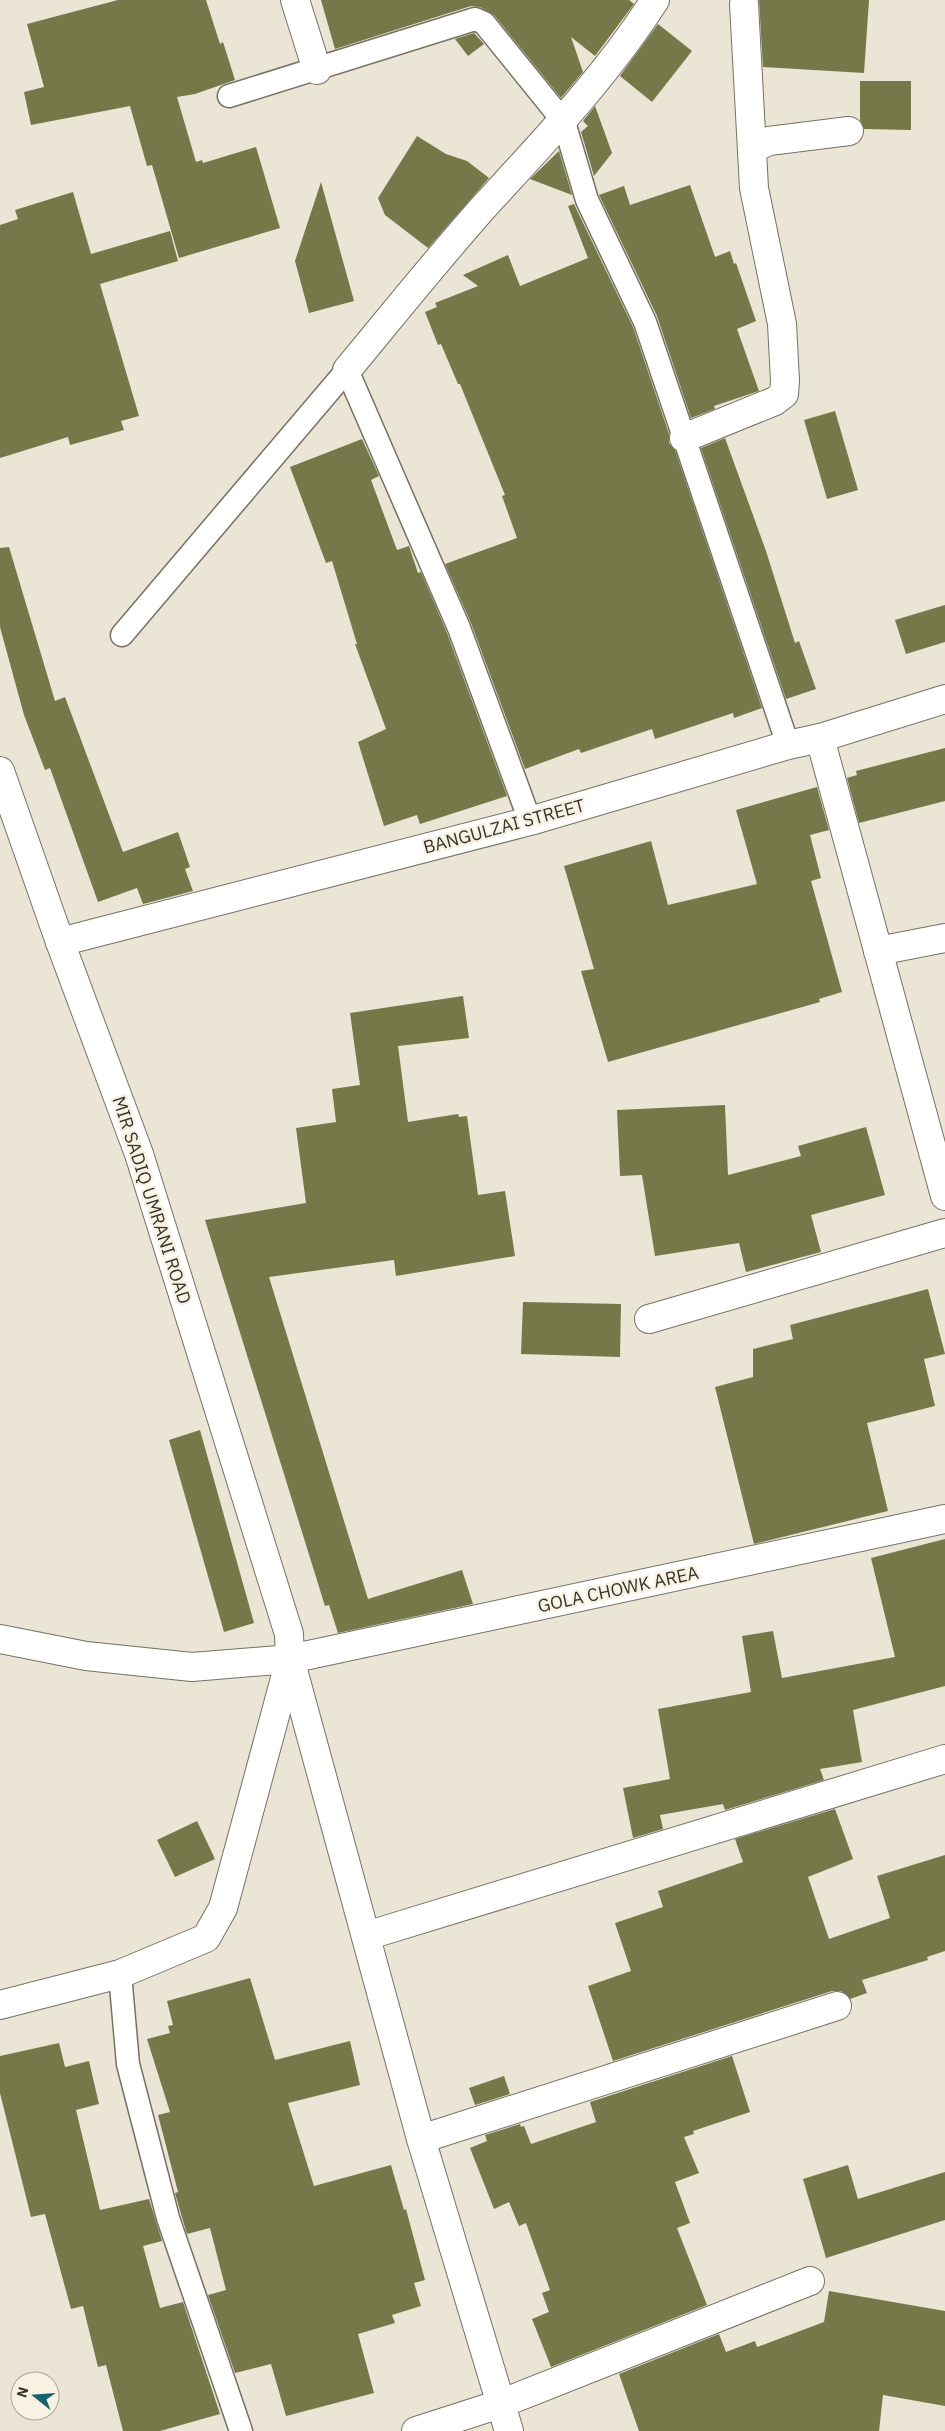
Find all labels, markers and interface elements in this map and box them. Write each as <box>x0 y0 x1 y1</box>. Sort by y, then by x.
street label: BANGULZAI STREET <box>421 793 587 859</box>
street label: MIR SADIQ UMRANI ROAD <box>107 1093 197 1307</box>
street label: GOLA CHOWK AREA <box>535 1561 701 1617</box>
north arrow <box>10 2371 60 2421</box>
text: N <box>12 2385 33 2400</box>

